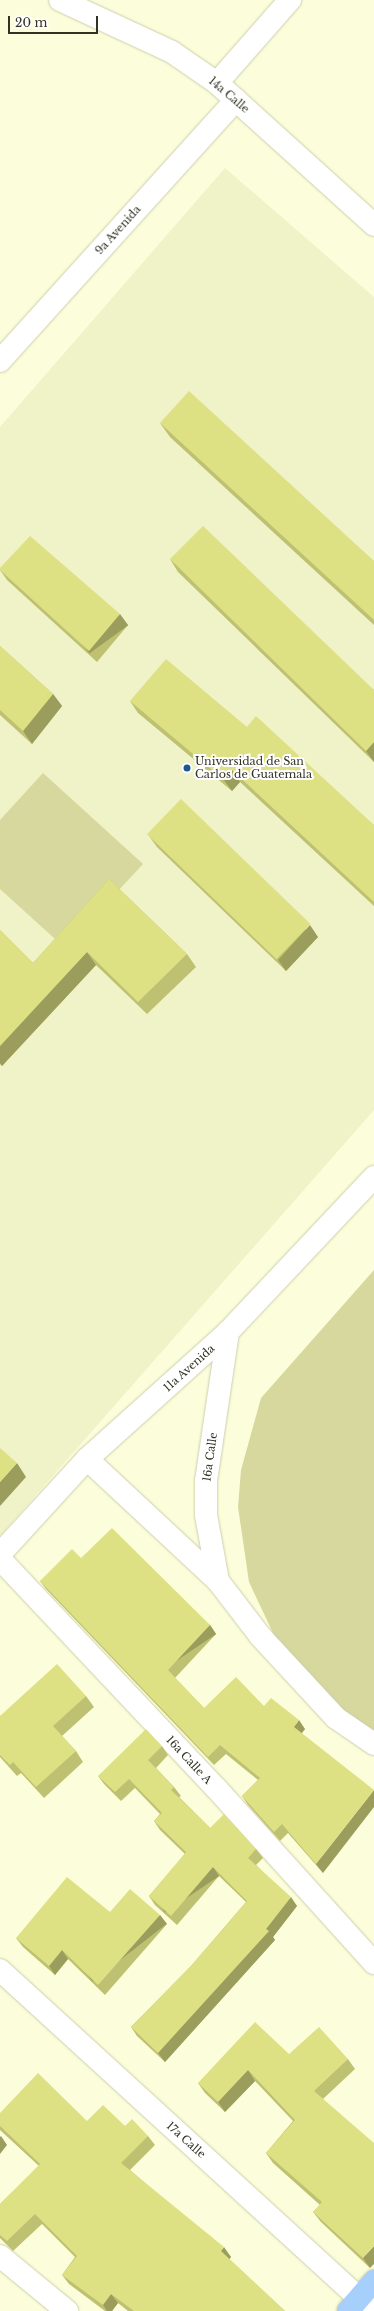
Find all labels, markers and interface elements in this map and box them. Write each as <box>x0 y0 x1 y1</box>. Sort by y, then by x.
scale bar <box>10 8 100 34</box>
text: 20 m <box>15 15 47 30</box>
street label: 14a Calle <box>206 74 252 116</box>
street label: 9a Avenida <box>92 203 144 257</box>
place label: Universidad de San Carlos de Guatemala <box>195 755 312 781</box>
marker: Universidad de San Carlos de Guatemala <box>182 763 192 773</box>
street label: 11a Avenida <box>161 1341 217 1395</box>
street label: 16a Calle <box>200 1432 220 1482</box>
street label: 16a Calle A <box>163 1733 215 1787</box>
street label: 17a Calle <box>164 2119 208 2161</box>

